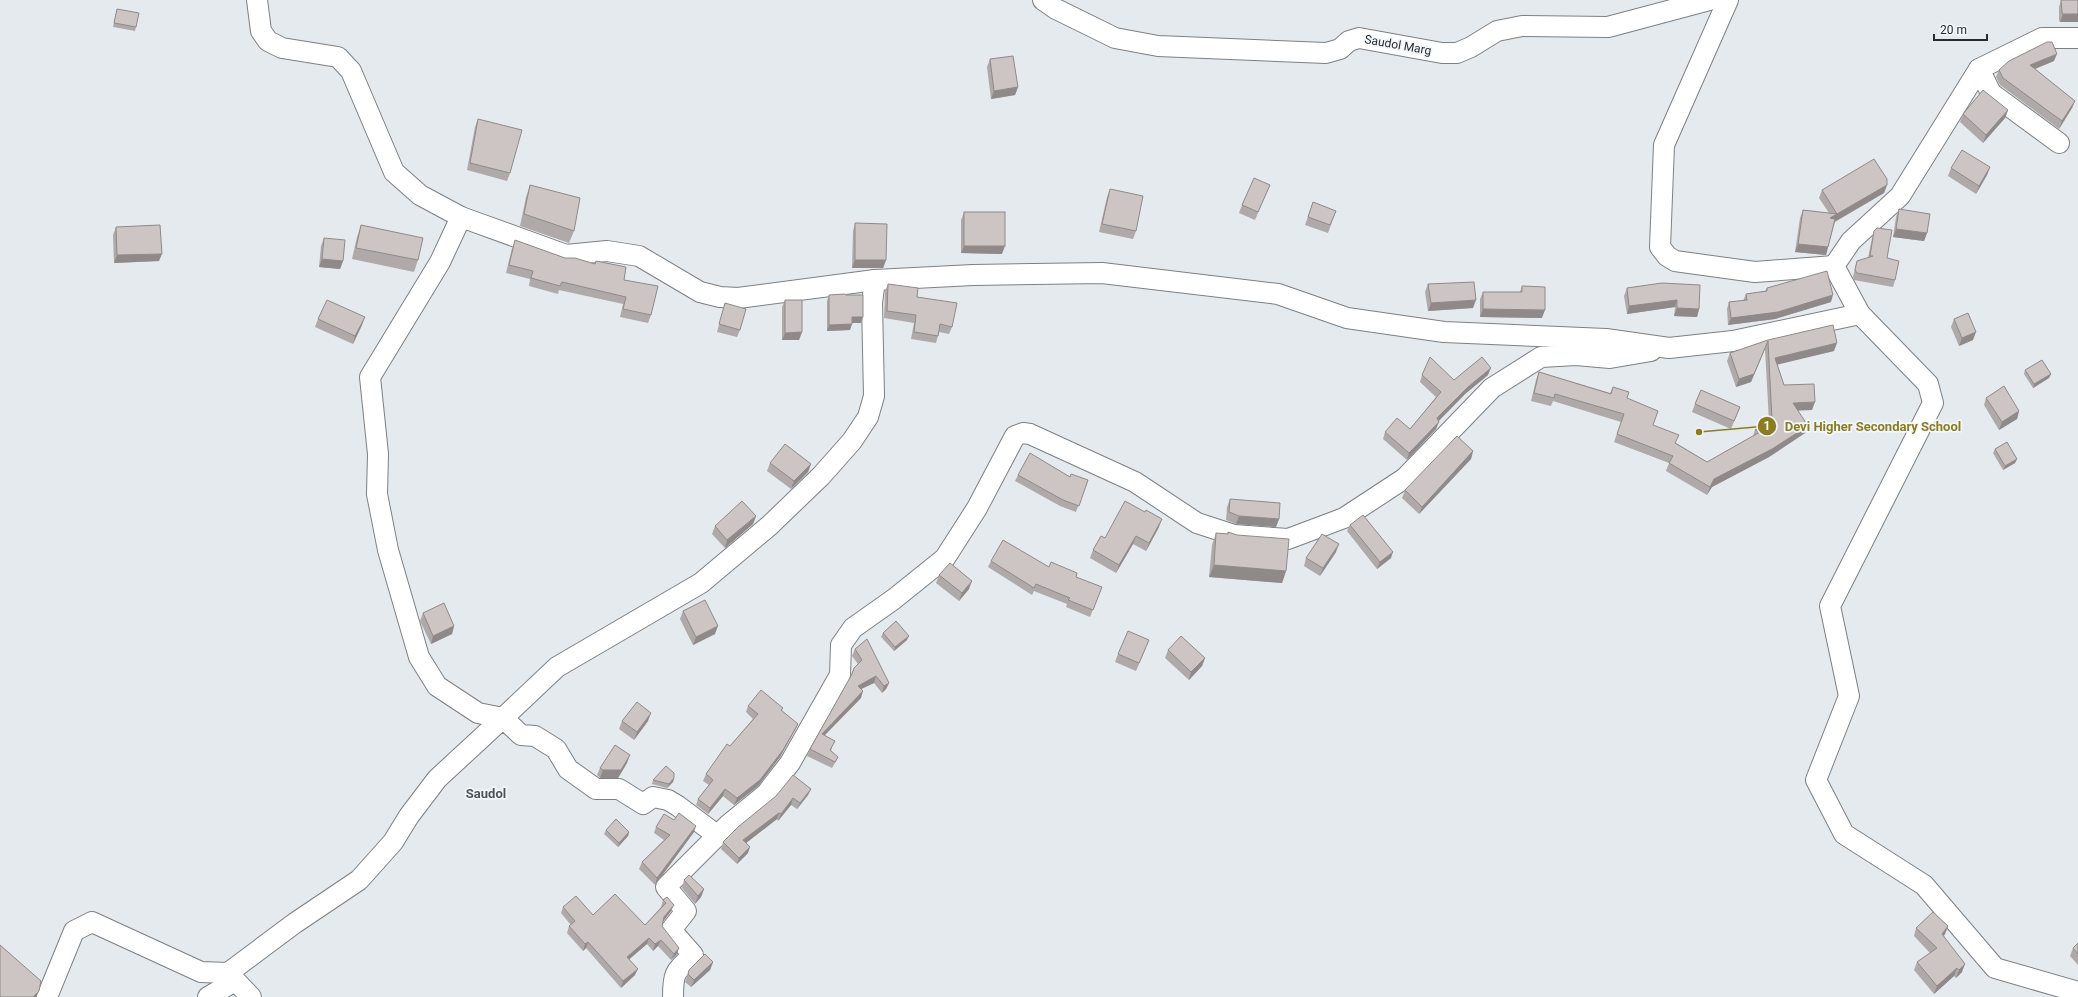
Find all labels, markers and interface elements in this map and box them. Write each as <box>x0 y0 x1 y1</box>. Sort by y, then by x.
scale bar <box>1934 16 1987 42</box>
text: 20 m <box>1940 23 1967 37</box>
street label: Saudol Marg <box>1364 32 1432 58</box>
callout: Devi Higher Secondary School <box>1757 414 1969 439</box>
text: 1 <box>1764 419 1770 433</box>
text: Devi Higher Secondary School <box>1785 419 1961 434</box>
district label: Saudol <box>466 786 506 801</box>

